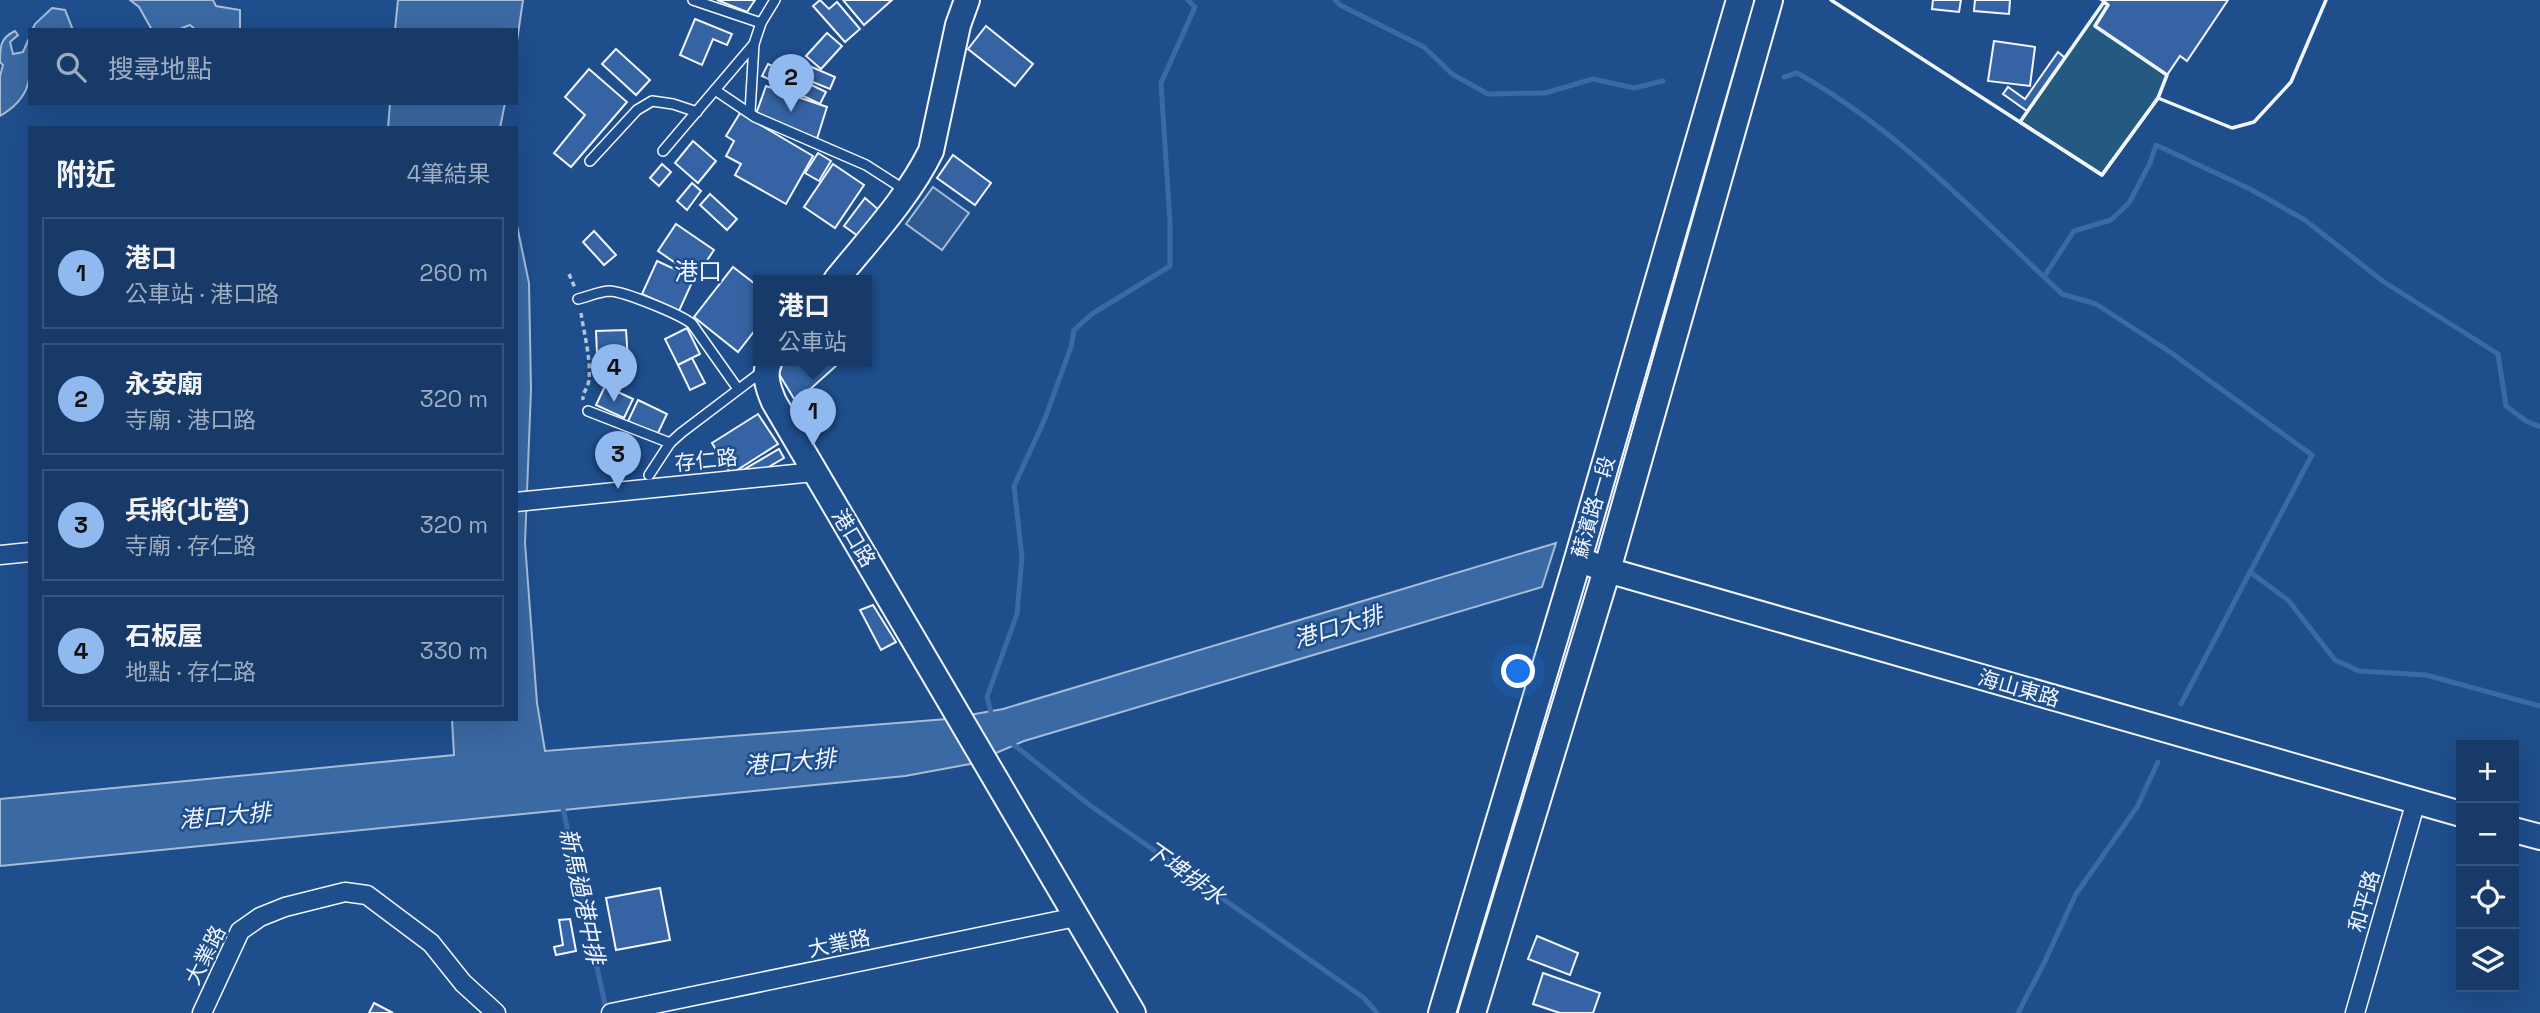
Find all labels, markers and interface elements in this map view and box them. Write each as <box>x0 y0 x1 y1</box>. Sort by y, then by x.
search box <box>28 28 518 105</box>
icon: search <box>52 48 90 86</box>
text: 搜尋地點 <box>108 52 212 86</box>
pin: 2 <box>768 54 814 112</box>
text: 附近 <box>56 155 116 194</box>
text: 4筆結果 <box>407 159 490 189</box>
text: 港口 <box>125 241 177 275</box>
district label: 港口 <box>674 256 722 287</box>
text: 1 <box>76 258 86 288</box>
text: 260 m <box>420 258 488 288</box>
popup <box>753 275 872 366</box>
text: 公車站 · 港口路 <box>125 279 279 309</box>
text: 港口 <box>778 289 830 323</box>
text: 公車站 <box>778 327 847 357</box>
pin: 4 <box>591 344 637 402</box>
text: 永安廟 <box>125 367 203 401</box>
text: 2 <box>74 384 88 414</box>
text: 320 m <box>420 384 488 414</box>
pin: 1 <box>790 388 836 446</box>
text: 寺廟 · 港口路 <box>125 405 256 435</box>
pin: 3 <box>595 431 641 489</box>
street label: 存仁路 <box>673 443 739 477</box>
street label: 蘇濱路一段 <box>1566 453 1620 561</box>
text: 兵將(北營) <box>125 493 250 527</box>
street label: 港口路 <box>826 504 882 572</box>
text: 3 <box>74 510 88 540</box>
text: 320 m <box>420 510 488 540</box>
text: 寺廟 · 存仁路 <box>125 531 256 561</box>
water label: 港口大排 <box>1290 598 1389 655</box>
text: 石板屋 <box>125 619 203 653</box>
text: 4 <box>74 636 88 666</box>
text: 330 m <box>420 636 488 666</box>
your location <box>1501 654 1535 688</box>
text: 地點 · 存仁路 <box>125 657 256 687</box>
street label: 海山東路 <box>1975 663 2063 713</box>
map controls <box>2456 740 2519 992</box>
button: + <box>2456 740 2519 803</box>
water label: 港口大排 <box>743 743 840 781</box>
water label: 港口大排 <box>178 797 275 835</box>
button: − <box>2456 803 2519 866</box>
water label: 新馬過港中排 <box>553 825 612 970</box>
water label: 下埤排水 <box>1139 834 1232 912</box>
button: locate <box>2456 866 2519 929</box>
street label: 和平路 <box>2342 867 2386 935</box>
street label: 大業路 <box>179 921 231 989</box>
street label: 大業路 <box>805 923 873 963</box>
button: layers <box>2456 929 2519 992</box>

